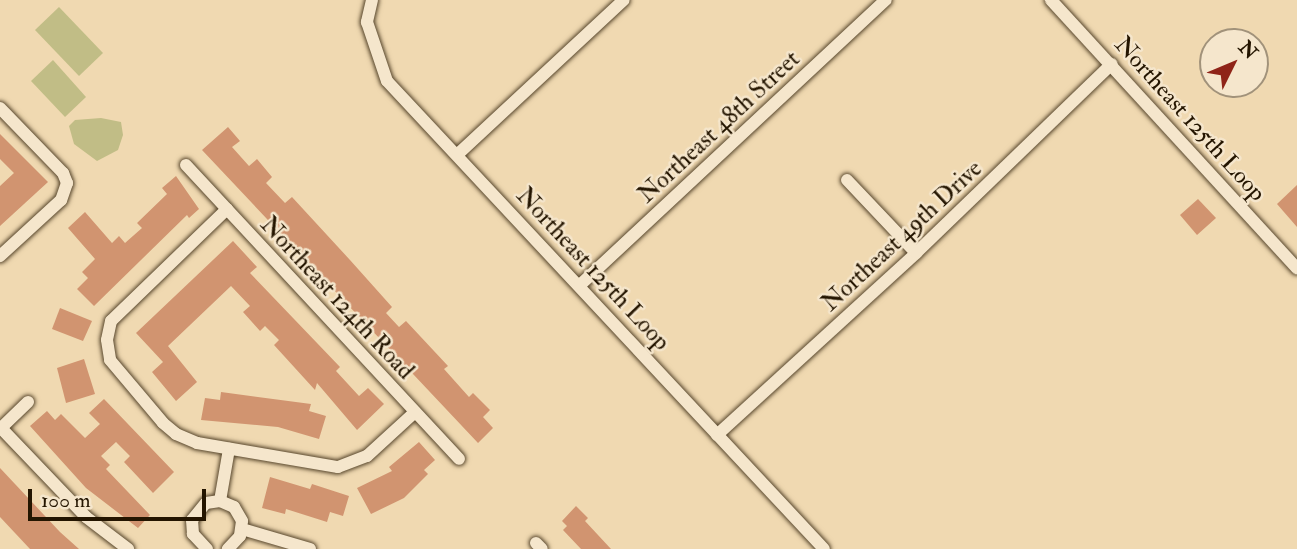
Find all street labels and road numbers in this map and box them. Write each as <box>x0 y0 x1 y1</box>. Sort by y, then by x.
street label: Northeast 125th Loop <box>1108 31 1272 207</box>
street label: Northeast 48th Street <box>632 45 806 209</box>
street label: Northeast 49th Drive <box>816 154 988 318</box>
street label: Northeast 125th Loop <box>510 182 676 356</box>
street label: Northeast 124th Road <box>254 211 420 385</box>

